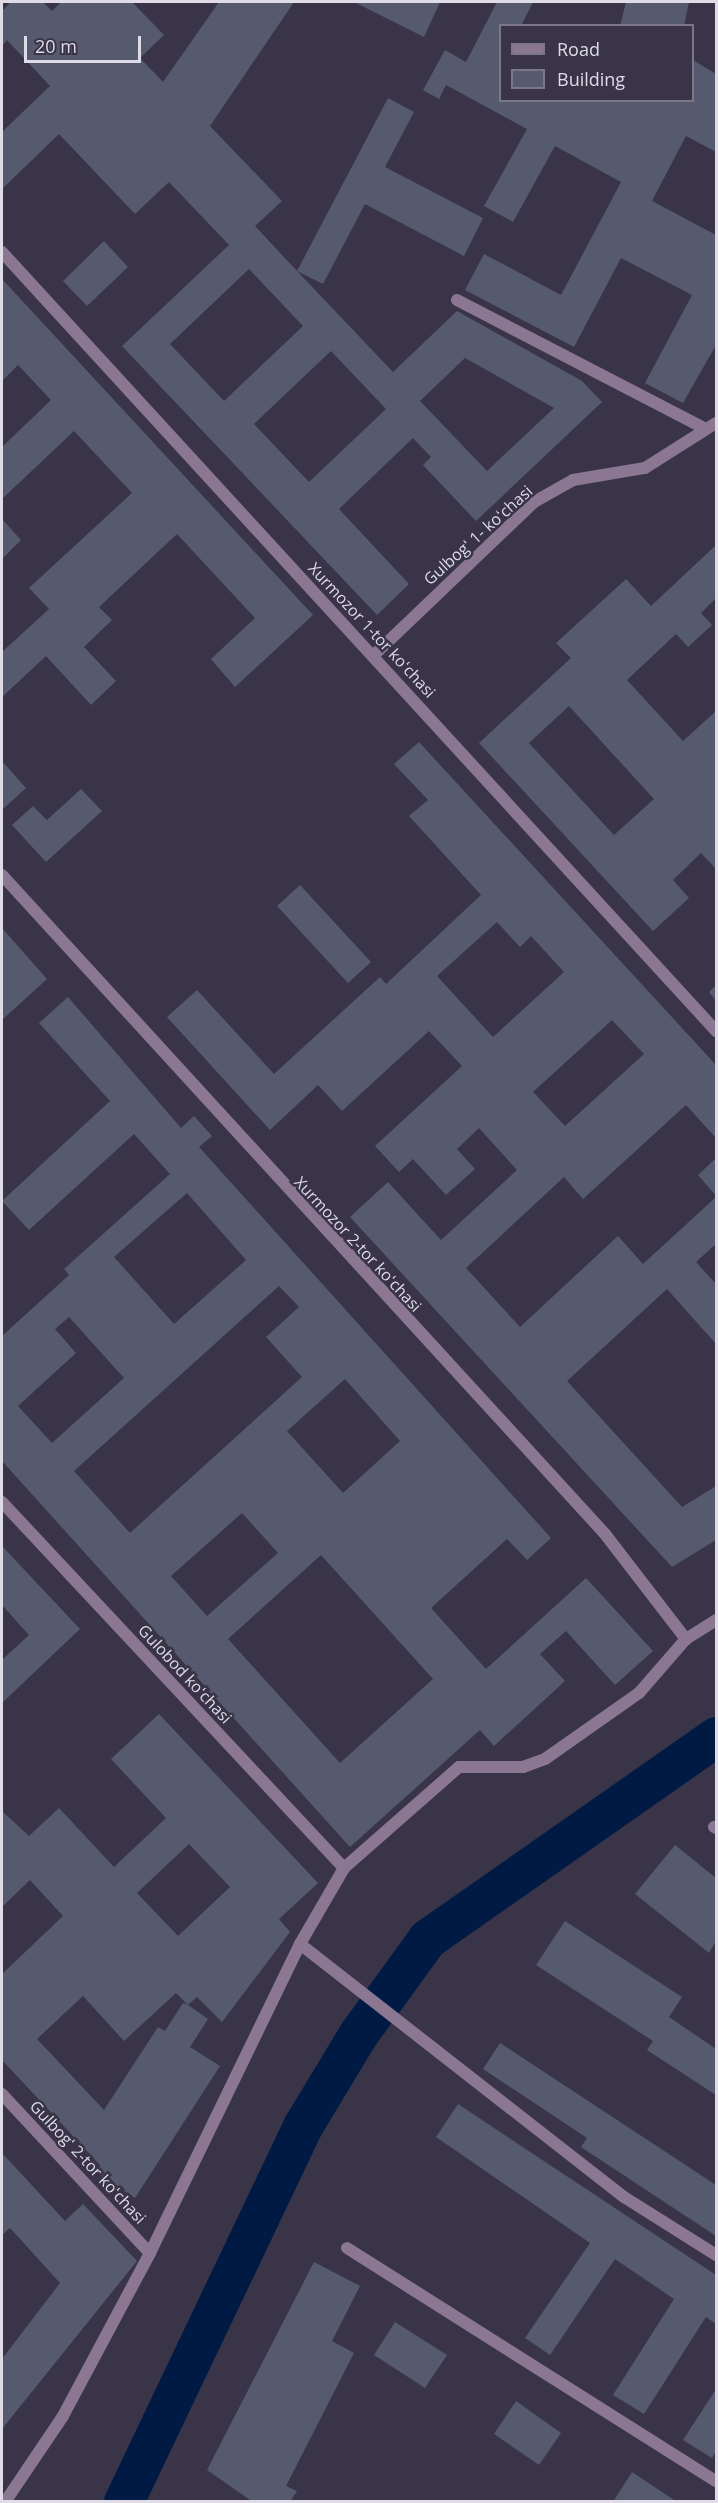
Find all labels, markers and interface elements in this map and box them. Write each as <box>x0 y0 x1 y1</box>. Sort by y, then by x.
scale bar <box>27 24 144 62</box>
legend <box>499 24 694 102</box>
text: 20 m <box>35 34 77 58</box>
text: Road <box>557 37 600 61</box>
text: Building <box>557 67 625 91</box>
street label: Gulbogʻ 1- koʻchasi <box>420 481 536 589</box>
street label: Xurmozor 1-tor koʻchasi <box>304 558 440 702</box>
street label: Xurmozor 2-tor koʻchasi <box>290 1172 426 1316</box>
street label: Gulobod koʻchasi <box>134 1621 236 1727</box>
street label: Gulbogʻ 2-tor koʻchasi <box>26 2096 150 2228</box>

